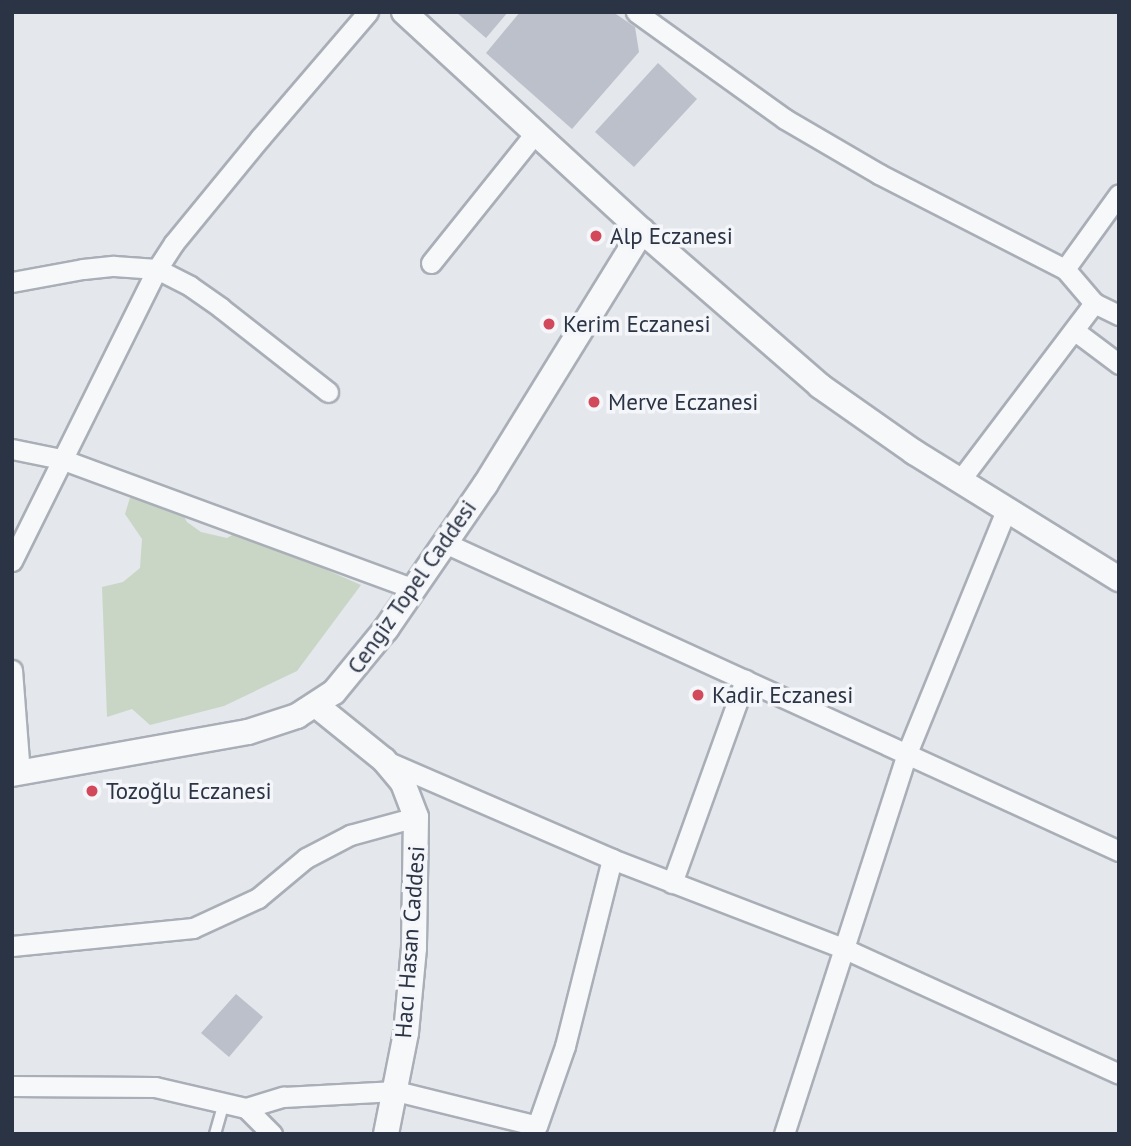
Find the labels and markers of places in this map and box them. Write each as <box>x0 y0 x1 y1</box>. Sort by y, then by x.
place label: Alp Eczanesi <box>610 222 733 250</box>
marker: Alp Eczanesi <box>588 228 604 244</box>
place label: Kerim Eczanesi <box>563 310 711 338</box>
marker: Kerim Eczanesi <box>541 316 557 332</box>
place label: Merve Eczanesi <box>608 388 758 416</box>
marker: Merve Eczanesi <box>586 394 602 410</box>
place label: Kadir Eczanesi <box>712 681 853 709</box>
marker: Kadir Eczanesi <box>690 687 706 703</box>
place label: Tozoğlu Eczanesi <box>106 777 272 805</box>
marker: Tozoğlu Eczanesi <box>84 783 100 799</box>

